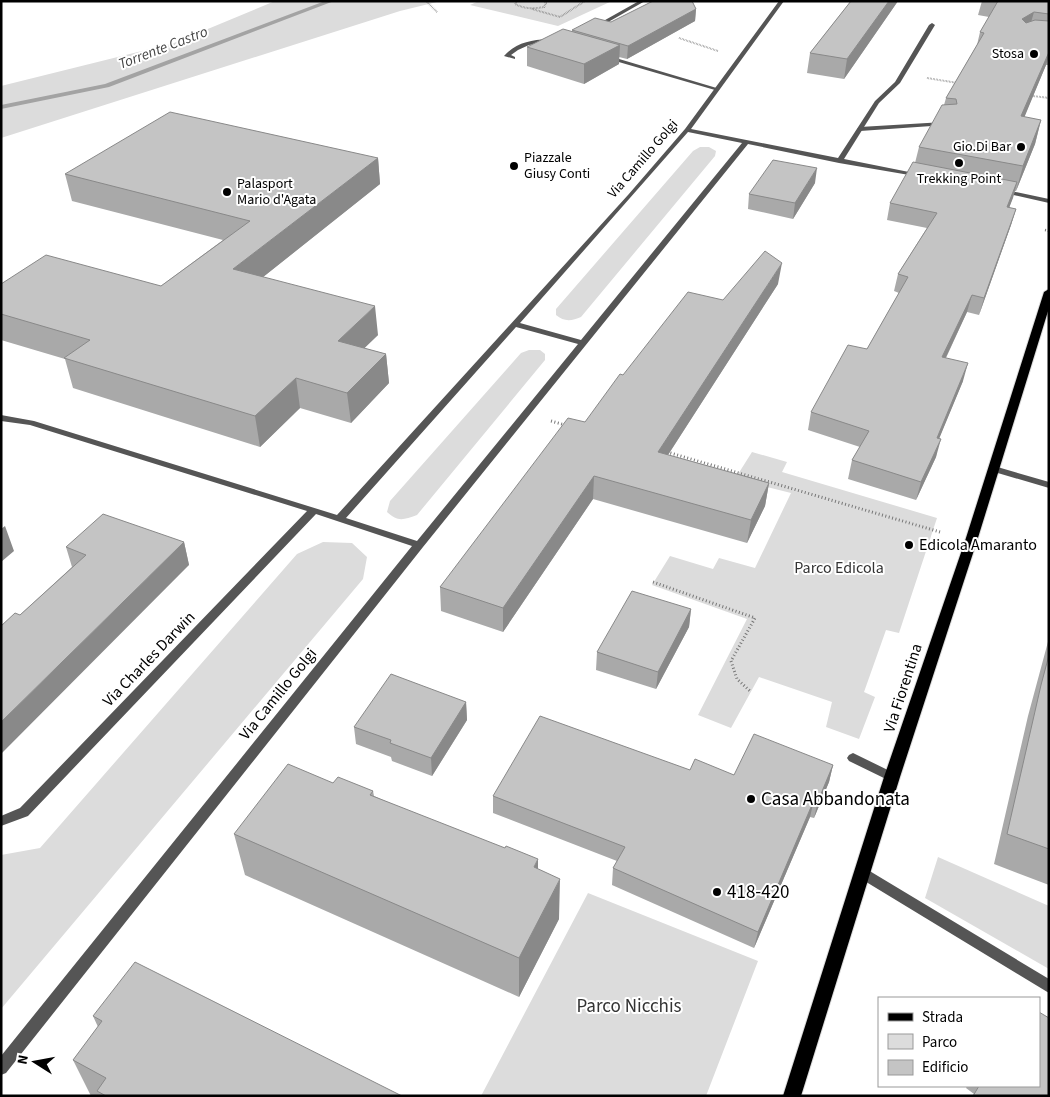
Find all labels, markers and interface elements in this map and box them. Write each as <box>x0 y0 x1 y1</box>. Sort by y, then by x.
water label: Torrente Castro <box>115 21 211 75</box>
place label: Stosa <box>992 44 1024 64</box>
marker: Stosa <box>1028 48 1040 60</box>
street label: Via Camillo Golgi <box>603 115 683 203</box>
place label: Gio.Di Bar <box>953 137 1011 157</box>
marker: Gio.Di Bar <box>1015 141 1027 153</box>
place label: Piazzale Giusy Conti <box>524 148 590 184</box>
marker: Trekking Point <box>953 157 965 169</box>
marker: Piazzale Giusy Conti <box>508 160 520 172</box>
place label: Trekking Point <box>917 169 1001 189</box>
place label: Palasport Mario d'Agata <box>237 174 316 210</box>
marker: Palasport Mario d'Agata <box>221 186 233 198</box>
place label: Edicola Amaranto <box>919 534 1037 556</box>
marker: Edicola Amaranto <box>903 539 915 551</box>
park label: Parco Edicola <box>794 557 884 579</box>
street label: Via Charles Darwin <box>98 606 200 712</box>
street label: Via Fiorentina <box>878 641 928 735</box>
street label: Via Camillo Golgi <box>234 643 322 745</box>
place label: Casa Abbandonata <box>761 786 910 813</box>
marker: Casa Abbandonata <box>745 793 757 805</box>
place label: 418-420 <box>727 879 790 906</box>
marker: 418-420 <box>711 886 723 898</box>
park label: Parco Nicchis <box>576 993 682 1020</box>
legend <box>878 997 1040 1087</box>
text: Strada <box>922 1007 963 1028</box>
text: Parco <box>922 1032 957 1053</box>
north arrow <box>10 1037 60 1087</box>
text: N <box>13 1053 34 1066</box>
text: Edificio <box>922 1057 969 1078</box>

